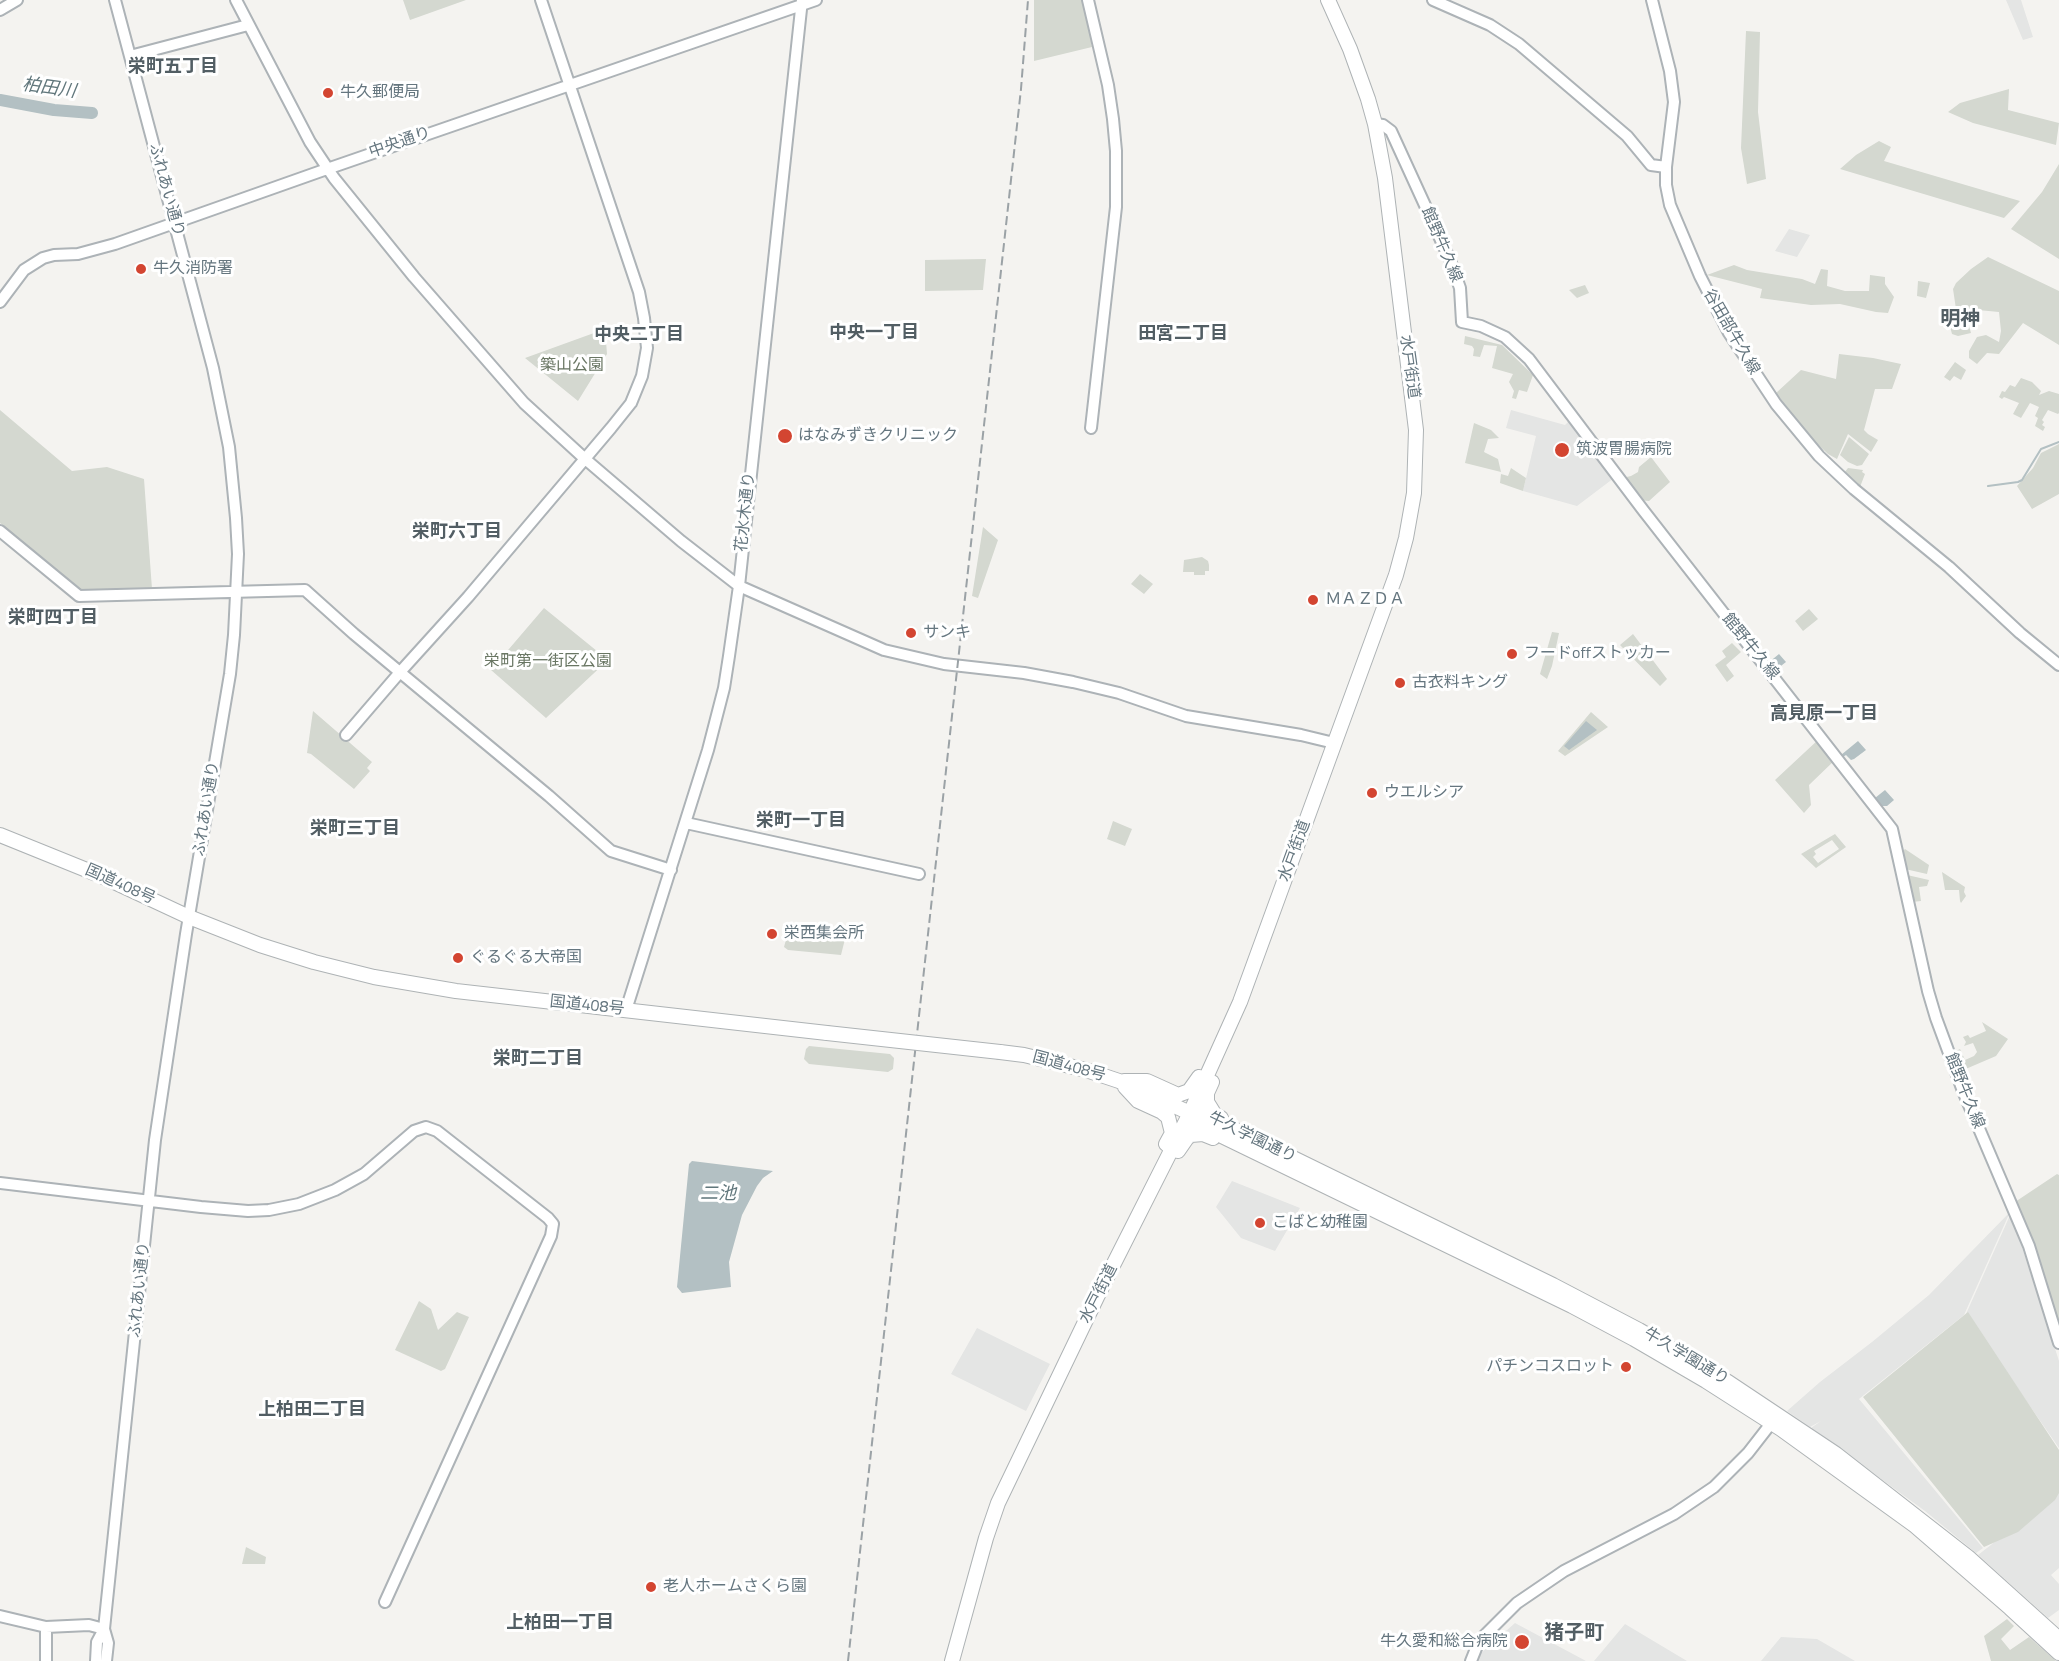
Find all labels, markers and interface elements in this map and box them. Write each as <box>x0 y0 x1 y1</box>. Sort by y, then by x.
district label: 栄町五丁目 <box>128 57 218 79</box>
water label: 柏田川 <box>21 75 77 103</box>
place label: 牛久郵便局 <box>340 83 420 103</box>
marker: 牛久郵便局 <box>321 86 335 100</box>
street label: 中央通り <box>367 124 433 162</box>
street label: ふれあい通り <box>144 141 188 239</box>
street label: 館野牛久線 <box>1417 204 1465 286</box>
place label: 牛久消防署 <box>153 259 233 279</box>
marker: 牛久消防署 <box>134 262 148 276</box>
street label: 谷田部牛久線 <box>1699 286 1763 378</box>
district label: 明神 <box>1940 308 1980 332</box>
district label: 中央一丁目 <box>829 323 919 345</box>
district label: 田宮二丁目 <box>1138 324 1228 346</box>
district label: 中央二丁目 <box>594 325 684 347</box>
street label: 水戸街道 <box>1395 334 1423 400</box>
park label: 築山公園 <box>540 356 604 376</box>
place label: はなみずきクリニック <box>798 426 958 446</box>
marker: はなみずきクリニック <box>776 427 794 445</box>
place label: 筑波胃腸病院 <box>1576 440 1672 460</box>
marker: 筑波胃腸病院 <box>1553 441 1571 459</box>
street label: 花水木通り <box>732 471 760 553</box>
district label: 栄町六丁目 <box>412 522 502 544</box>
place label: ＭＡＺＤＡ <box>1325 590 1405 610</box>
marker: ＭＡＺＤＡ <box>1306 593 1320 607</box>
district label: 栄町四丁目 <box>8 608 98 630</box>
street label: 館野牛久線 <box>1717 610 1783 684</box>
place label: サンキ <box>923 623 971 643</box>
marker: サンキ <box>904 626 918 640</box>
place label: フードoffストッカー <box>1524 644 1671 664</box>
marker: フードoffストッカー <box>1505 647 1519 661</box>
park label: 栄町第一街区公園 <box>484 652 612 672</box>
place label: 古衣料キング <box>1412 673 1508 693</box>
marker: 古衣料キング <box>1393 676 1407 690</box>
district label: 高見原一丁目 <box>1770 704 1878 726</box>
street label: ふれあい通り <box>190 760 224 858</box>
place label: ウエルシア <box>1384 783 1464 803</box>
marker: ウエルシア <box>1365 786 1379 800</box>
district label: 栄町一丁目 <box>756 811 846 833</box>
street label: 水戸街道 <box>1275 818 1315 884</box>
district label: 栄町三丁目 <box>310 819 400 841</box>
street label: 国道408号 <box>82 861 158 909</box>
place label: 栄西集会所 <box>784 924 864 944</box>
marker: 栄西集会所 <box>765 927 779 941</box>
place label: ぐるぐる大帝国 <box>470 948 582 968</box>
marker: ぐるぐる大帝国 <box>451 951 465 965</box>
street label: 国道408号 <box>549 993 625 1019</box>
street label: 国道408号 <box>1030 1048 1108 1086</box>
district label: 栄町二丁目 <box>493 1049 583 1071</box>
street label: 館野牛久線 <box>1940 1050 1988 1132</box>
street label: 牛久学園通り <box>1205 1108 1299 1168</box>
water label: 二池 <box>700 1184 736 1206</box>
place label: こばと幼稚園 <box>1272 1213 1368 1233</box>
marker: こばと幼稚園 <box>1253 1216 1267 1230</box>
street label: ふれあい通り <box>125 1241 155 1339</box>
street label: 水戸街道 <box>1076 1261 1122 1327</box>
street label: 牛久学園通り <box>1640 1324 1732 1390</box>
place label: パチンコスロット <box>1486 1357 1614 1377</box>
marker: パチンコスロット <box>1619 1360 1633 1374</box>
district label: 上柏田二丁目 <box>258 1400 366 1422</box>
place label: 老人ホームさくら園 <box>663 1577 807 1597</box>
marker: 老人ホームさくら園 <box>644 1580 658 1594</box>
district label: 上柏田一丁目 <box>506 1613 614 1635</box>
district label: 猪子町 <box>1544 1622 1604 1646</box>
place label: 牛久愛和総合病院 <box>1380 1632 1508 1652</box>
marker: 牛久愛和総合病院 <box>1513 1633 1531 1651</box>

